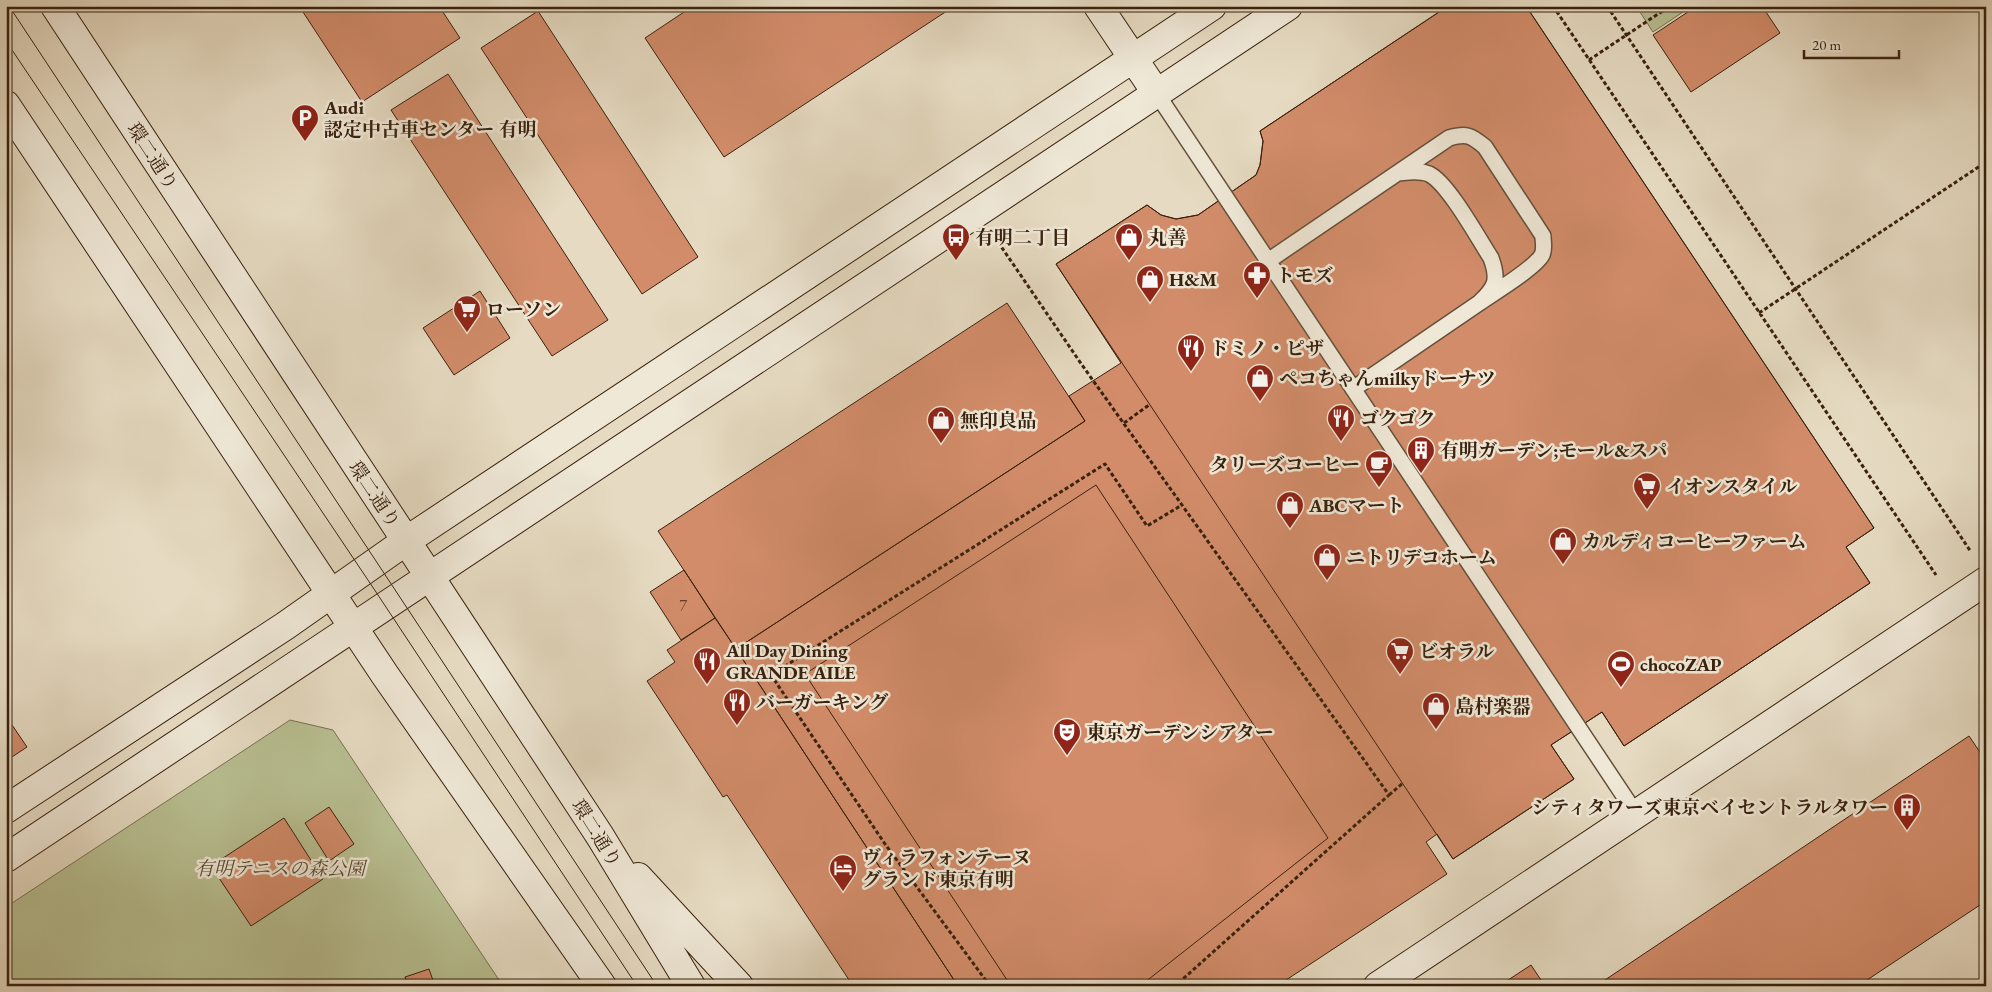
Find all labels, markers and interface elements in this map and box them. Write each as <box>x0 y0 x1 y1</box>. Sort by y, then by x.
scale bar <box>1804 28 1900 60</box>
text: 20 m <box>1812 35 1841 54</box>
place label: Audi 認定中古車センター 有明 <box>323 95 537 142</box>
parking icon: Audi 認定中古車センター 有明 <box>290 103 320 142</box>
street label: 環二通り <box>121 118 184 195</box>
bus stop icon: 有明二丁目 <box>941 222 971 261</box>
shop icon: 丸善 <box>1114 222 1144 261</box>
place label: 有明二丁目 <box>975 225 1070 250</box>
place label: 丸善 <box>1148 225 1186 250</box>
pharmacy icon: トモズ <box>1242 260 1272 299</box>
place label: トモズ <box>1276 263 1333 288</box>
shop icon: H&M <box>1135 264 1165 303</box>
place label: H&M <box>1169 267 1217 292</box>
supermarket icon: ローソン <box>452 294 482 333</box>
place label: ローソン <box>486 297 561 322</box>
restaurant icon: ドミノ・ピザ <box>1176 333 1206 372</box>
place label: ドミノ・ピザ <box>1210 336 1324 361</box>
shop icon: ペコちゃんmilkyドーナツ <box>1245 363 1275 402</box>
place label: ペコちゃんmilkyドーナツ <box>1279 366 1496 391</box>
restaurant icon: ゴクゴク <box>1326 403 1356 442</box>
shop icon: 無印良品 <box>926 405 956 444</box>
place label: ゴクゴク <box>1360 406 1436 431</box>
place label: 無印良品 <box>960 408 1036 433</box>
building icon: 有明ガーデン;モール&スパ <box>1406 435 1436 474</box>
place label: 有明ガーデン;モール&スパ <box>1440 438 1667 463</box>
cafe icon: タリーズコーヒー <box>1364 449 1394 488</box>
place label: タリーズコーヒー <box>1210 452 1360 477</box>
street label: 環二通り <box>343 456 406 533</box>
supermarket icon: イオンスタイル <box>1632 471 1662 510</box>
place label: イオンスタイル <box>1666 474 1797 499</box>
shop icon: ABCマート <box>1275 490 1305 529</box>
place label: ABCマート <box>1308 493 1405 518</box>
shop icon: カルディコーヒーファーム <box>1548 526 1578 565</box>
place label: カルディコーヒーファーム <box>1582 529 1806 554</box>
shop icon: ニトリデコホーム <box>1312 542 1342 581</box>
place label: ニトリデコホーム <box>1346 545 1497 570</box>
house number: 7 <box>679 595 687 616</box>
supermarket icon: ビオラル <box>1385 636 1415 675</box>
place label: All Day Dining GRANDE AILE <box>725 638 856 685</box>
place label: ビオラル <box>1419 639 1494 664</box>
restaurant icon: All Day Dining GRANDE AILE <box>692 646 722 685</box>
sports icon: chocoZAP <box>1606 649 1636 688</box>
place label: chocoZAP <box>1640 652 1722 677</box>
restaurant icon: バーガーキング <box>722 687 752 726</box>
place label: バーガーキング <box>756 690 889 715</box>
shop icon: 島村楽器 <box>1421 691 1451 730</box>
place label: 島村楽器 <box>1455 694 1531 719</box>
theatre icon: 東京ガーデンシアター <box>1052 717 1082 756</box>
place label: 東京ガーデンシアター <box>1086 720 1274 745</box>
building icon: シティタワーズ東京ベイセントラルタワー <box>1892 792 1922 831</box>
street label: 環二通り <box>566 794 627 872</box>
place label: シティタワーズ東京ベイセントラルタワー <box>1531 795 1888 820</box>
place label: ヴィラフォンテーヌ グランド東京有明 <box>862 845 1031 892</box>
hotel icon: ヴィラフォンテーヌ グランド東京有明 <box>828 853 858 892</box>
park label: 有明テニスの森公園 <box>195 856 368 881</box>

